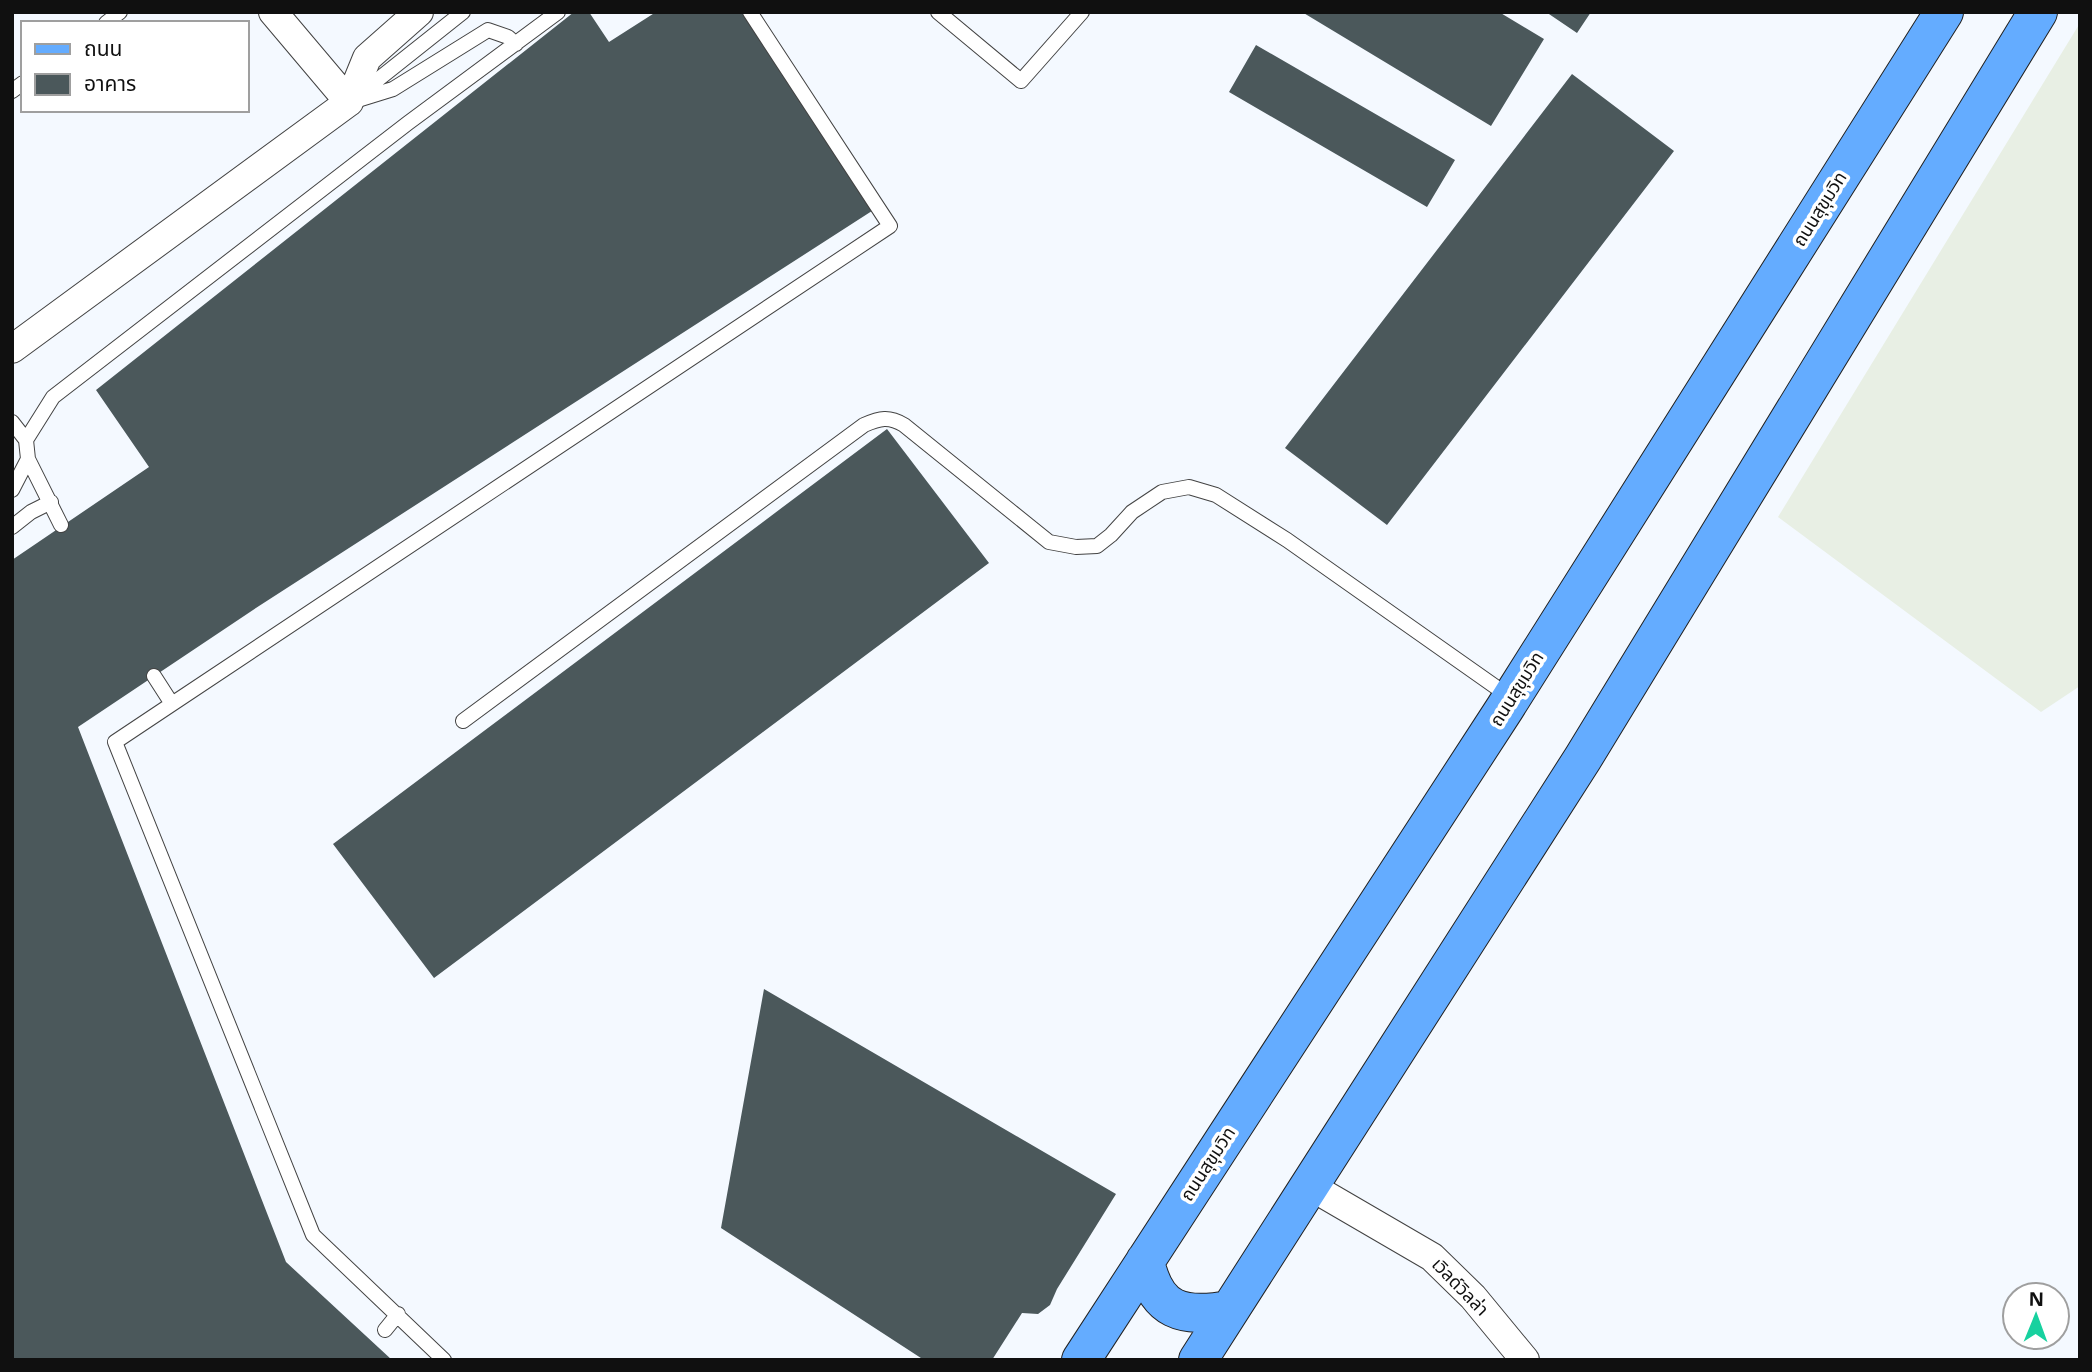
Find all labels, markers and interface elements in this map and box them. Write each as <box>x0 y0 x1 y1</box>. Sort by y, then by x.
legend <box>21 21 248 112</box>
text: ถนน <box>84 34 122 65</box>
text: อาคาร <box>84 69 136 100</box>
street label: ถนนสุขุมวิท <box>1787 167 1854 252</box>
street label: ถนนสุขุมวิท <box>1484 647 1551 732</box>
street label: ถนนสุขุมวิท <box>1174 1122 1243 1207</box>
street label: เวิลด์วิลล่า <box>1425 1252 1494 1323</box>
north arrow <box>2001 1281 2071 1351</box>
text: N <box>2028 1286 2044 1315</box>

